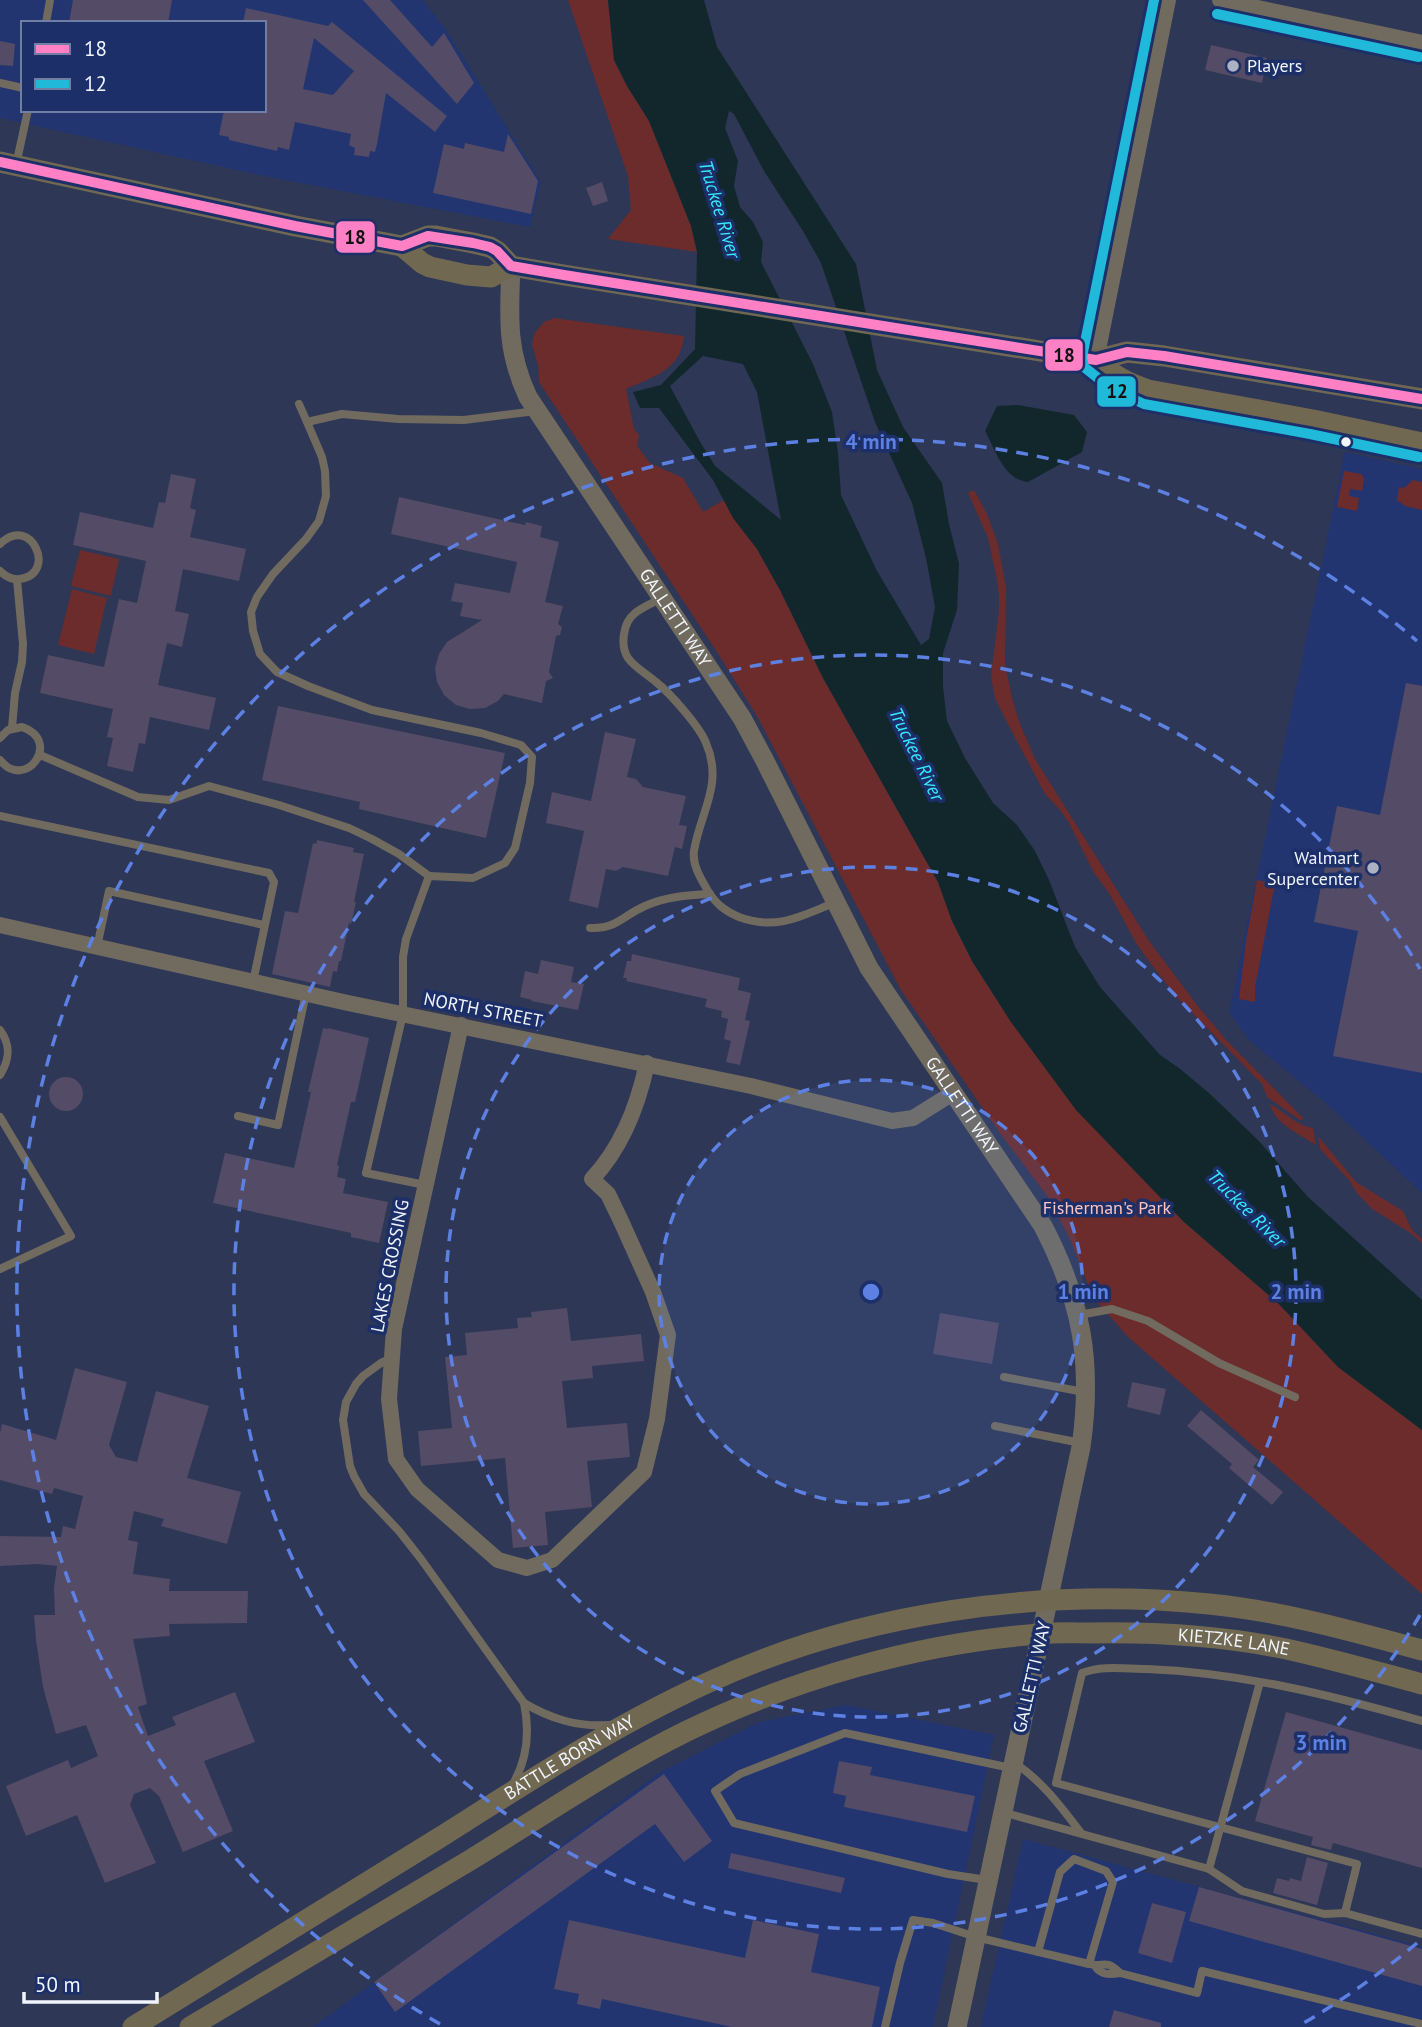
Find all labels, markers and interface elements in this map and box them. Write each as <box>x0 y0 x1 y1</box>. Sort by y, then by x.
legend <box>21 21 266 112</box>
text: 18 <box>84 35 107 62</box>
place label: Players <box>1247 54 1302 77</box>
marker: Players <box>1225 58 1241 74</box>
text: 12 <box>84 70 107 97</box>
water label: Truckee River <box>694 157 747 263</box>
line badge: 18 <box>335 220 376 254</box>
text: 18 <box>344 225 366 249</box>
line badge: 18 <box>1044 338 1084 372</box>
text: 18 <box>1053 343 1075 367</box>
line badge: 12 <box>1096 375 1137 408</box>
text: 12 <box>1106 379 1128 403</box>
text: 4 min <box>845 428 897 455</box>
unlabelled marker <box>1339 435 1353 449</box>
street label: GALLETTI WAY <box>634 564 717 671</box>
water label: Truckee River <box>884 703 951 806</box>
place label: Walmart Supercenter <box>1267 846 1359 890</box>
marker: Walmart Supercenter <box>1365 860 1381 876</box>
street label: NORTH STREET <box>422 987 544 1032</box>
street label: GALLETTI WAY <box>921 1052 1004 1159</box>
water label: Truckee River <box>1203 1164 1293 1254</box>
park label: Fisherman's Park <box>1043 1196 1172 1219</box>
street label: LAKES CROSSING <box>365 1197 414 1334</box>
text: 1 min <box>1057 1278 1109 1305</box>
text: 2 min <box>1270 1278 1322 1305</box>
centre of rings <box>859 1280 883 1304</box>
street label: GALLETTI WAY <box>1008 1619 1055 1735</box>
street label: KIETZKE LANE <box>1177 1623 1292 1660</box>
street label: BATTLE BORN WAY <box>500 1710 639 1805</box>
text: 3 min <box>1295 1729 1347 1756</box>
scale bar <box>24 1960 158 2004</box>
text: 50 m <box>35 1971 81 1998</box>

